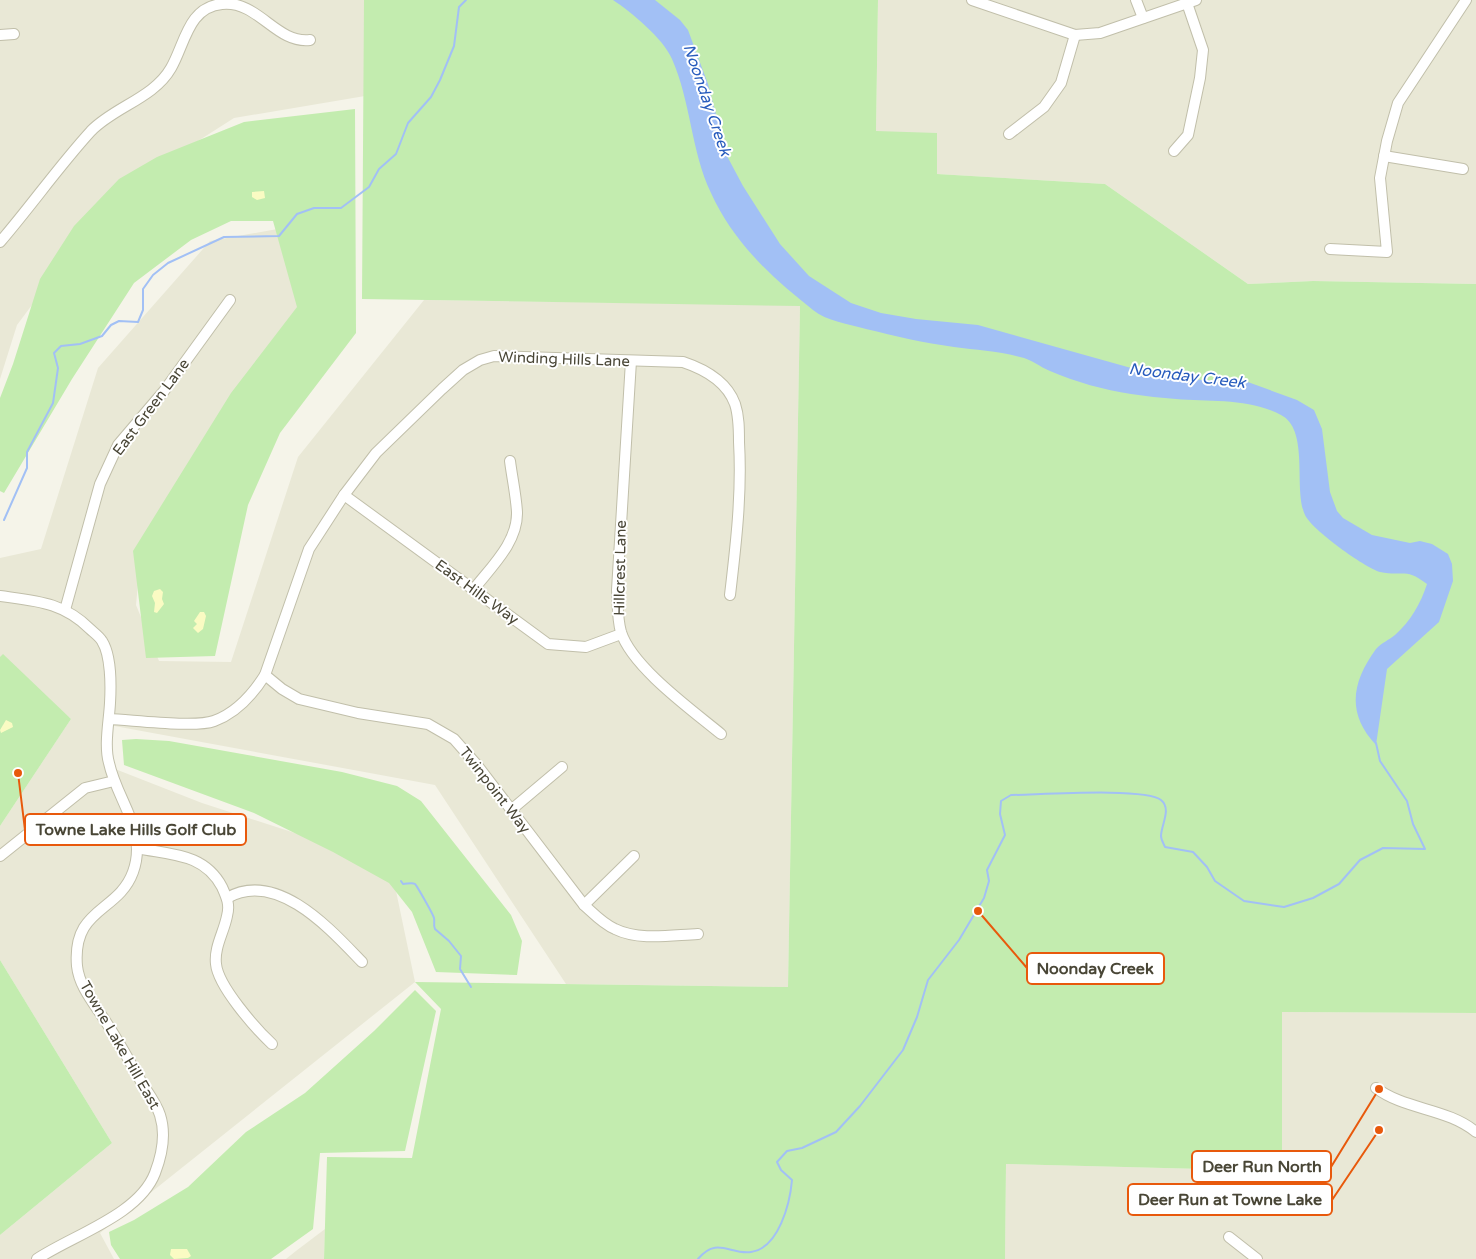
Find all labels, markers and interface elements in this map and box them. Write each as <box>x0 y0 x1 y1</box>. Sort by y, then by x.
water label: Noonday Creek <box>678 41 736 160</box>
street label: Winding Hills Lane <box>498 348 630 370</box>
street label: East Green Lane <box>109 355 193 459</box>
water label: Noonday Creek <box>1128 359 1248 393</box>
street label: Hillcrest Lane <box>610 520 630 616</box>
street label: East Hills Way <box>432 556 522 628</box>
street label: Twinpoint Way <box>456 743 534 837</box>
callout: Towne Lake Hills Golf Club <box>25 814 246 845</box>
text: Towne Lake Hills Golf Club <box>35 820 236 840</box>
callout: Noonday Creek <box>1027 953 1164 984</box>
text: Noonday Creek <box>1036 959 1154 979</box>
street label: Towne Lake Hill East <box>76 978 164 1113</box>
callout: Deer Run North <box>1192 1151 1331 1182</box>
text: Deer Run North <box>1202 1157 1322 1177</box>
callout: Deer Run at Towne Lake <box>1128 1184 1332 1215</box>
text: Deer Run at Towne Lake <box>1138 1190 1322 1210</box>

